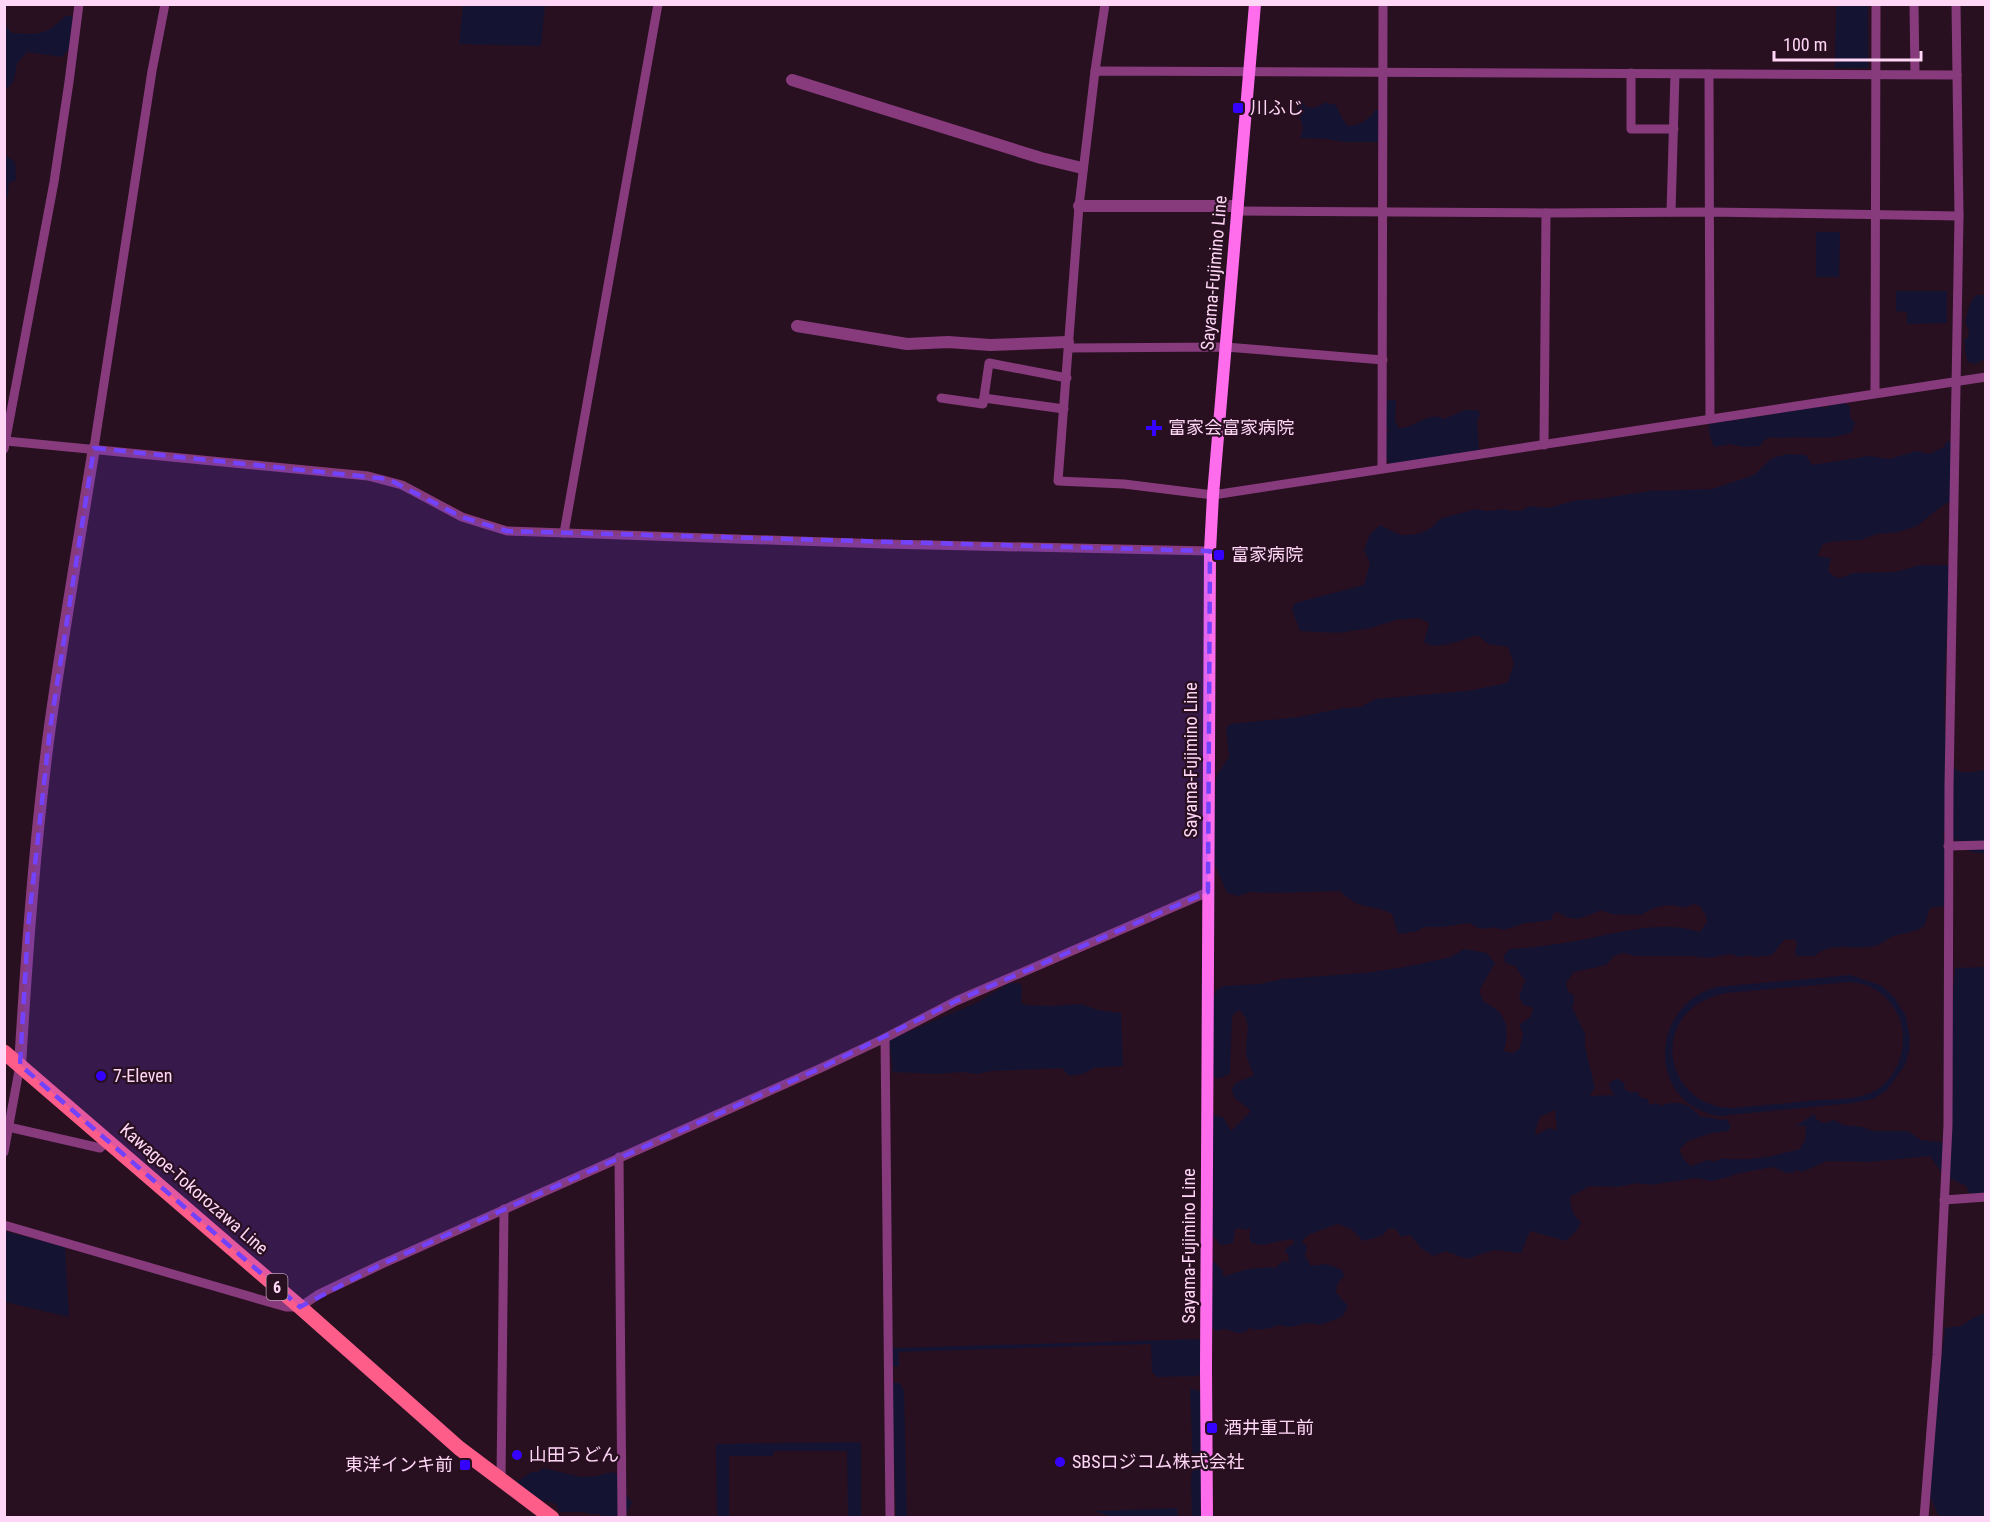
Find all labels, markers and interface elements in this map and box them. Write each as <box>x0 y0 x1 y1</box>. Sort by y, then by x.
scale bar <box>1774 24 1921 62</box>
text: 100 m <box>1783 34 1827 55</box>
place label: 川ふじ <box>1250 97 1304 118</box>
marker: 川ふじ <box>1231 101 1245 115</box>
street label: Sayama-Fujimino Line <box>1196 195 1231 351</box>
place label: 富家会富家病院 <box>1168 417 1294 438</box>
marker: 富家会富家病院 <box>1145 419 1163 437</box>
place label: 富家病院 <box>1231 544 1303 565</box>
marker: 富家病院 <box>1212 548 1226 562</box>
street label: Sayama-Fujimino Line <box>1180 682 1201 838</box>
place label: 7-Eleven <box>113 1065 173 1086</box>
marker: 7-Eleven <box>94 1069 108 1083</box>
street label: Kawagoe-Tokorozawa Line <box>116 1119 273 1259</box>
street label: Sayama-Fujimino Line <box>1178 1168 1199 1324</box>
road number: 6 <box>266 1274 288 1300</box>
place label: 酒井重工前 <box>1224 1417 1314 1438</box>
marker: 酒井重工前 <box>1205 1421 1219 1435</box>
place label: 山田うどん <box>529 1444 619 1465</box>
marker: 山田うどん <box>510 1448 524 1462</box>
place label: SBSロジコム株式会社 <box>1072 1451 1245 1472</box>
place label: 東洋インキ前 <box>345 1454 453 1475</box>
marker: SBSロジコム株式会社 <box>1053 1455 1067 1469</box>
marker: 東洋インキ前 <box>458 1458 472 1472</box>

